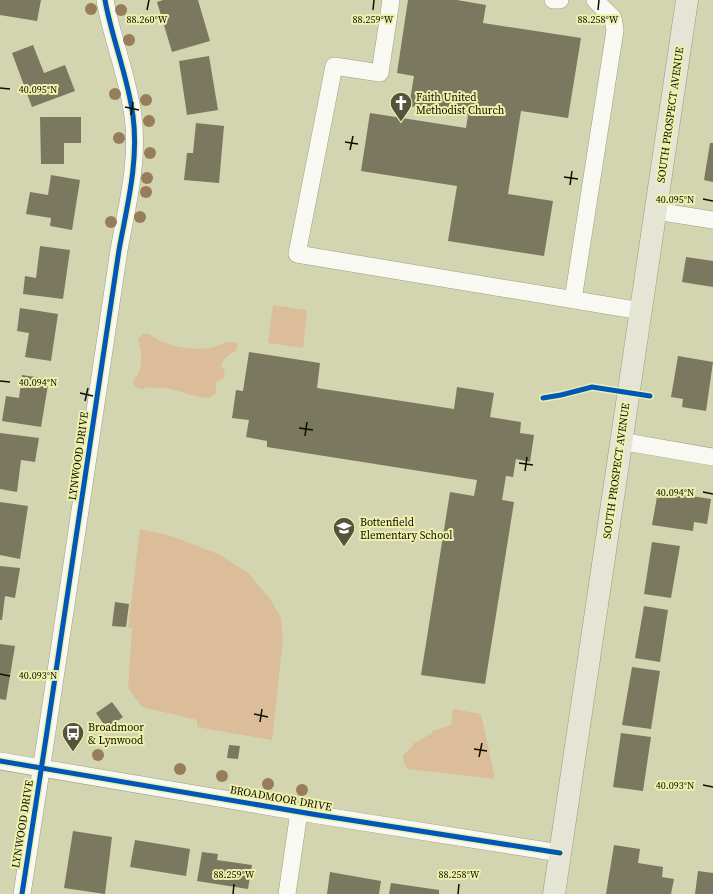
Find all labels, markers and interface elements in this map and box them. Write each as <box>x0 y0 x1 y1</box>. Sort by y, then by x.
text: 88.260°W <box>127 13 168 26</box>
text: 88.259°W <box>353 13 394 26</box>
text: 88.258°W <box>578 13 619 26</box>
street label: SOUTH PROSPECT AVENUE <box>654 46 688 184</box>
text: 40.095°N <box>19 83 57 96</box>
church icon: Faith United Methodist Church <box>388 90 414 123</box>
place label: Faith United Methodist Church <box>416 90 505 118</box>
text: 40.095°N <box>656 193 694 206</box>
text: 40.094°N <box>19 376 57 389</box>
street label: SOUTH PROSPECT AVENUE <box>600 402 634 540</box>
street label: LYNWOOD DRIVE <box>65 411 92 501</box>
text: 40.094°N <box>656 486 694 499</box>
school or university icon: Bottenfield Elementary School <box>331 515 357 548</box>
place label: Bottenfield Elementary School <box>360 515 452 543</box>
text: 40.093°N <box>19 669 57 682</box>
bus stop icon: Broadmoor & Lynwood <box>60 720 86 753</box>
place label: Broadmoor & Lynwood <box>88 720 144 748</box>
street label: LYNWOOD DRIVE <box>8 779 37 869</box>
text: 40.093°N <box>656 779 694 792</box>
street label: BROADMOOR DRIVE <box>229 782 333 815</box>
text: 88.259°W <box>214 868 255 881</box>
text: 88.258°W <box>439 868 480 881</box>

